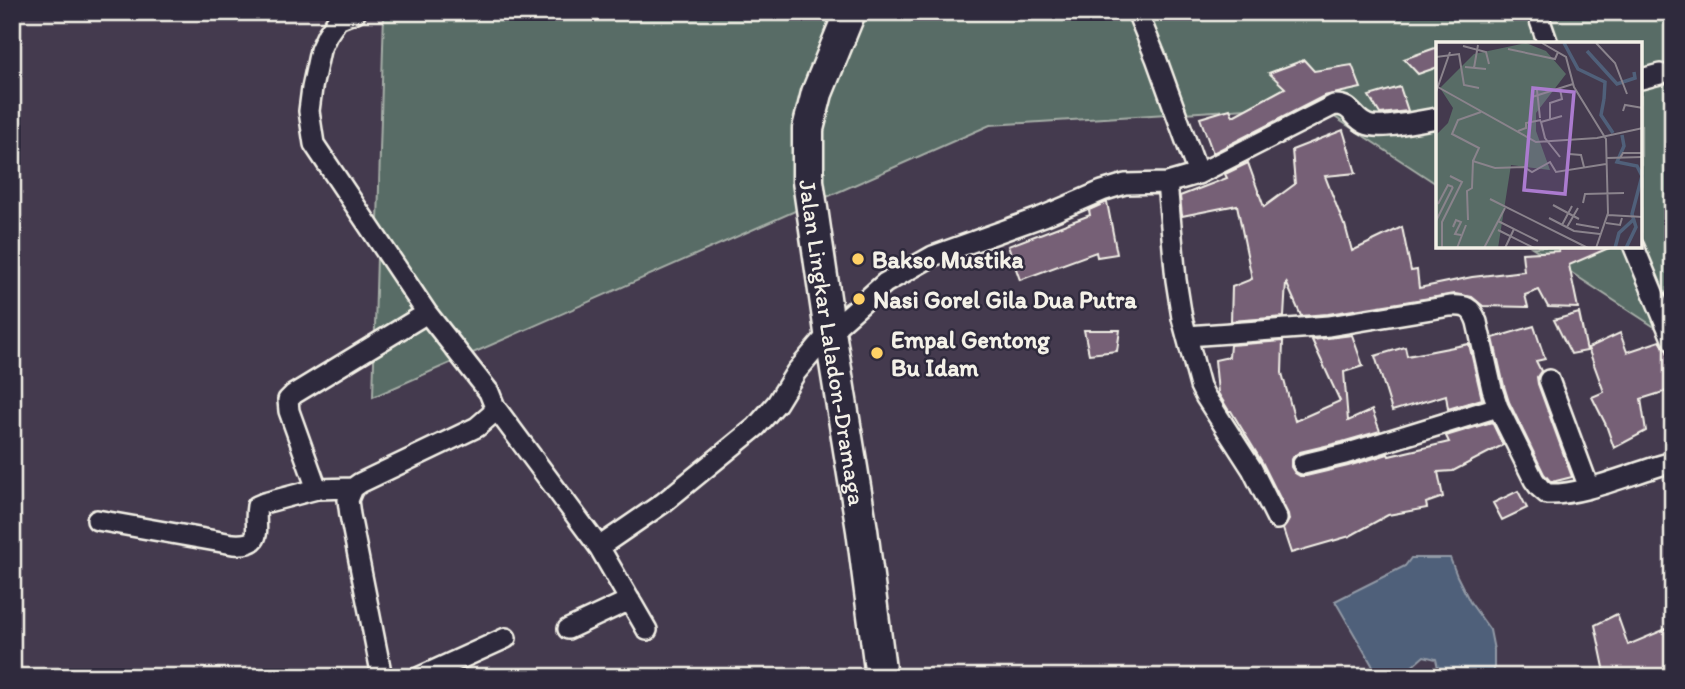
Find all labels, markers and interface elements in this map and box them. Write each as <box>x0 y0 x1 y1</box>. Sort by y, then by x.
inset map <box>1436 42 1643 248</box>
street label: Jalan Lingkar Laladon-Dramaga <box>793 177 872 508</box>
place label: Bakso Mustika <box>872 245 1024 274</box>
marker: Bakso Mustika <box>850 251 866 267</box>
place label: Nasi Gorel Gila Dua Putra <box>873 285 1137 314</box>
marker: Nasi Gorel Gila Dua Putra <box>851 291 867 307</box>
place label: Empal Gentong Bu Idam <box>891 325 1050 382</box>
marker: Empal Gentong Bu Idam <box>869 345 885 361</box>

